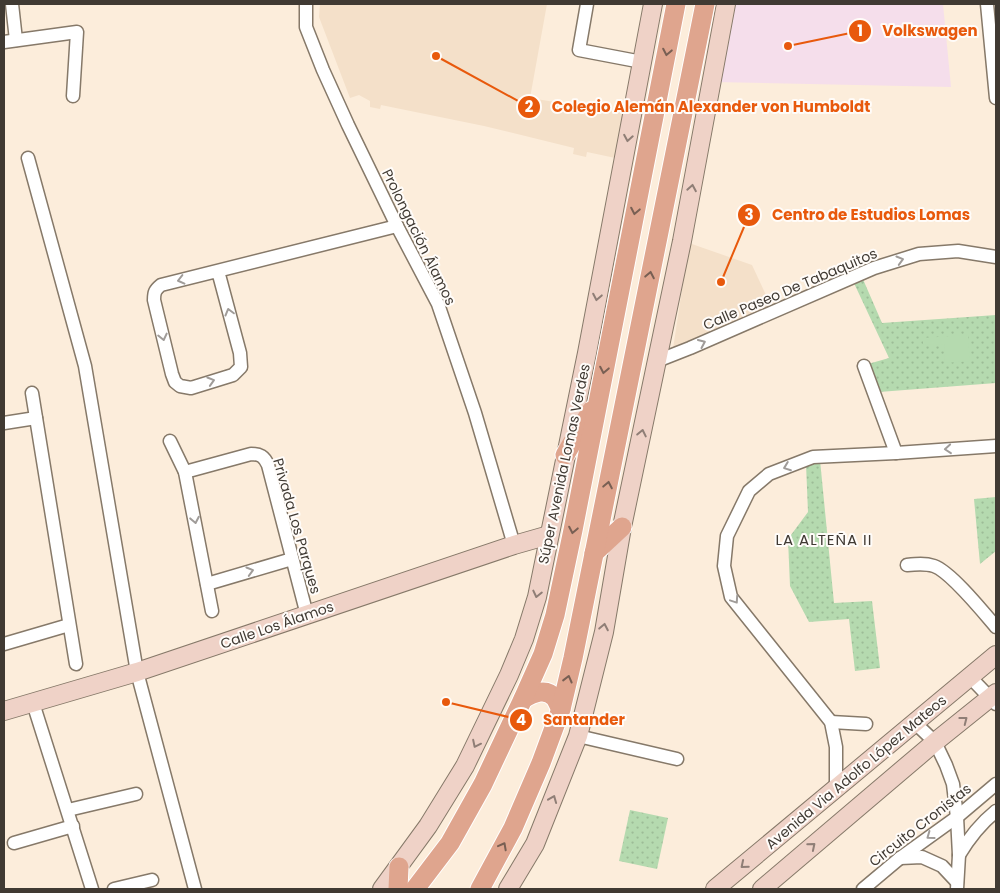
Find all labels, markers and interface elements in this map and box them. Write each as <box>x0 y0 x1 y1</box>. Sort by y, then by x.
callout: Volkswagen <box>848 16 988 46</box>
text: 1 <box>857 20 863 41</box>
text: Volkswagen <box>882 20 978 41</box>
one-way arrow <box>662 47 672 56</box>
callout: Colegio Alemán Alexander von Humboldt <box>516 92 880 122</box>
text: 2 <box>525 96 534 117</box>
text: Colegio Alemán Alexander von Humboldt <box>552 96 870 117</box>
one-way arrow <box>623 133 633 142</box>
street label: Prolongación Álamos <box>377 166 461 308</box>
one-way arrow <box>686 183 696 192</box>
callout: Centro de Estudios Lomas <box>737 200 980 230</box>
text: 3 <box>744 204 754 225</box>
text: Centro de Estudios Lomas <box>772 204 970 225</box>
one-way arrow <box>631 207 641 215</box>
street label: Calle Paseo De Tabaquitos <box>700 243 880 335</box>
one-way arrow <box>896 255 904 265</box>
one-way arrow <box>644 270 655 279</box>
one-way arrow <box>176 274 185 285</box>
one-way arrow <box>593 293 603 302</box>
one-way arrow <box>224 308 235 317</box>
one-way arrow <box>157 333 168 342</box>
one-way arrow <box>697 338 706 349</box>
street label: Súper Avenida Lomas Verdes <box>533 362 595 566</box>
one-way arrow <box>599 366 610 375</box>
one-way arrow <box>207 377 215 387</box>
one-way arrow <box>636 428 646 437</box>
one-way arrow <box>943 444 951 455</box>
street label: Privada Los Parques <box>268 456 326 596</box>
one-way arrow <box>783 461 792 471</box>
one-way arrow <box>602 481 612 490</box>
one-way arrow <box>189 515 199 524</box>
one-way arrow <box>568 526 578 534</box>
district label: LA ALTEÑA II <box>775 529 873 550</box>
one-way arrow <box>245 567 253 577</box>
one-way arrow <box>532 589 543 598</box>
one-way arrow <box>729 594 738 604</box>
street label: Calle Los Álamos <box>218 596 336 654</box>
one-way arrow <box>599 622 609 631</box>
one-way arrow <box>562 674 573 683</box>
street label: Avenida Via Adolfo López Mateos <box>761 690 951 854</box>
callout: Santander <box>509 705 635 735</box>
text: 4 <box>516 709 526 730</box>
text: Santander <box>543 709 625 730</box>
one-way arrow <box>958 716 967 725</box>
one-way arrow <box>472 739 482 748</box>
street label: Circuito Cronistas <box>865 779 975 871</box>
one-way arrow <box>547 795 557 804</box>
one-way arrow <box>926 830 936 839</box>
one-way arrow <box>497 843 507 852</box>
one-way arrow <box>807 843 816 852</box>
one-way arrow <box>740 859 749 868</box>

